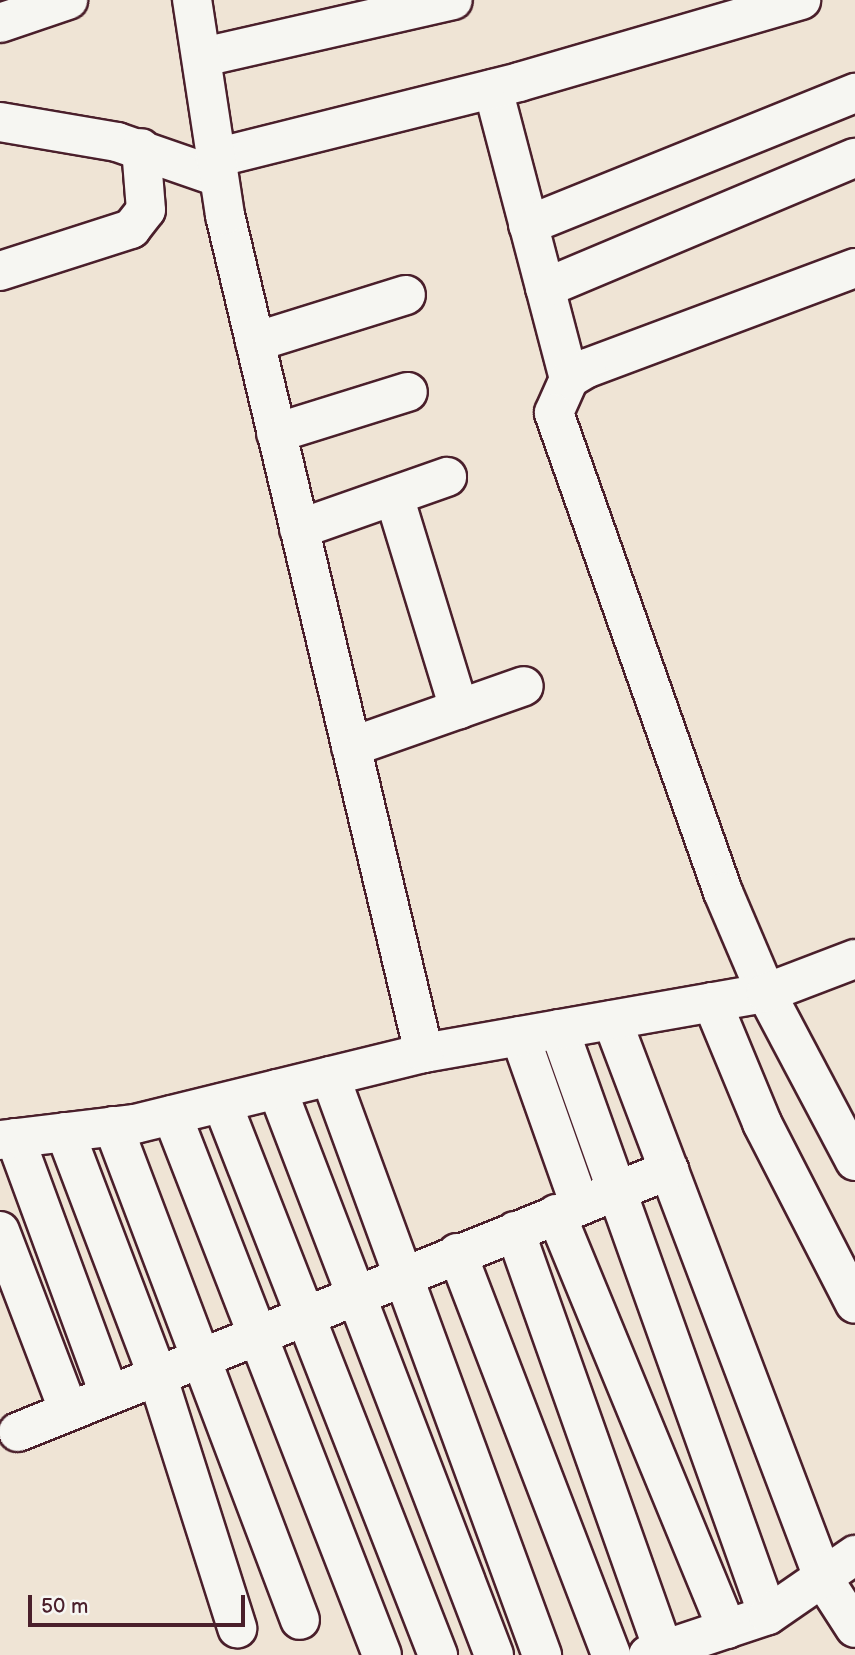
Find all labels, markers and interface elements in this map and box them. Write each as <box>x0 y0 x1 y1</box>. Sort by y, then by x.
scale bar <box>32 1582 248 1626</box>
text: 50 m <box>41 1594 88 1619</box>

